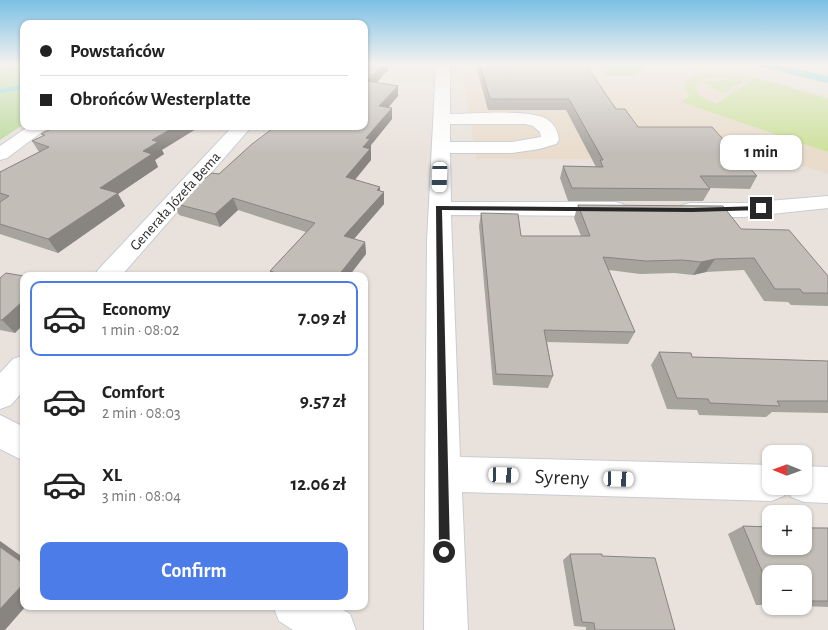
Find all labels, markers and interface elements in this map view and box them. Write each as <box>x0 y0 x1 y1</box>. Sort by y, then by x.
text: Powstańców <box>70 42 165 61</box>
text: Obrońców Westerplatte <box>70 90 251 109</box>
callout: 1 min <box>720 136 802 170</box>
text: 1 min <box>744 144 778 160</box>
street label: Generała Józefa Bema <box>127 149 224 254</box>
car <box>431 162 448 192</box>
route end <box>750 197 772 219</box>
icon: car <box>42 296 87 341</box>
text: Economy <box>102 300 171 319</box>
text: 7.09 zł <box>298 309 346 328</box>
text: 1 min · 08:02 <box>102 322 179 338</box>
icon: car <box>42 379 87 424</box>
text: Comfort <box>102 383 164 402</box>
text: 9.57 zł <box>300 392 346 411</box>
text: 2 min · 08:03 <box>102 405 181 421</box>
north arrow <box>762 445 812 495</box>
map controls <box>762 445 812 615</box>
icon: car <box>42 462 87 507</box>
text: XL <box>102 466 122 485</box>
street label: Syreny <box>534 466 590 489</box>
car <box>488 467 519 483</box>
car <box>603 471 634 487</box>
text: 12.06 zł <box>290 475 346 494</box>
text: 3 min · 08:04 <box>102 488 181 504</box>
button: + <box>762 505 812 555</box>
route start <box>433 541 455 563</box>
button: Confirm <box>40 542 348 600</box>
button: − <box>762 565 812 615</box>

